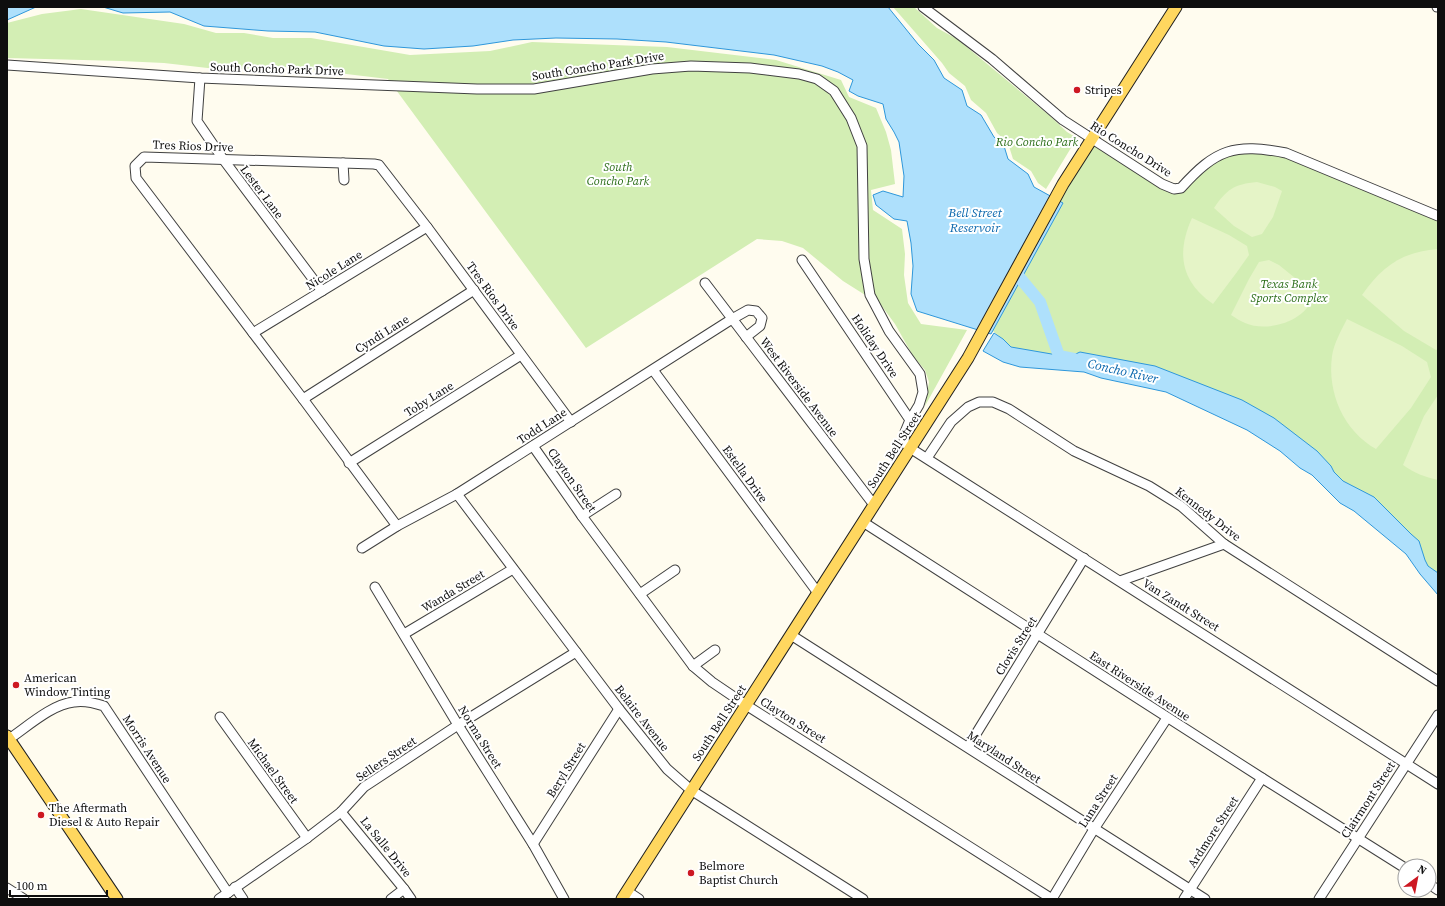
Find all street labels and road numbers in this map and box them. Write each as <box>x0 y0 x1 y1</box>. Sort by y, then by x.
street label: South Concho Park Drive <box>531 48 665 84</box>
street label: South Concho Park Drive <box>210 59 344 79</box>
street label: Rio Concho Drive <box>1087 117 1175 181</box>
street label: Tres Rios Drive <box>152 137 234 155</box>
street label: Lester Lane <box>237 162 287 222</box>
street label: Nicole Lane <box>303 246 365 294</box>
street label: Tres Rios Drive <box>463 259 523 333</box>
street label: Cyndi Lane <box>352 311 412 357</box>
street label: Holiday Drive <box>848 311 902 381</box>
street label: West Riverside Avenue <box>756 334 842 440</box>
street label: Toby Lane <box>401 378 457 420</box>
street label: Todd Lane <box>514 404 570 448</box>
street label: South Bell Street <box>863 409 925 491</box>
street label: Estella Drive <box>719 442 771 506</box>
street label: Clayton Street <box>544 445 600 515</box>
street label: Kennedy Drive <box>1172 483 1244 545</box>
street label: Wanda Street <box>419 566 487 616</box>
street label: Van Zandt Street <box>1140 575 1223 635</box>
street label: Clovis Street <box>992 614 1040 678</box>
street label: East Riverside Avenue <box>1086 647 1194 725</box>
street label: Belaire Avenue <box>611 682 673 754</box>
street label: South Bell Street <box>688 682 750 764</box>
street label: Clayton Street <box>757 693 829 747</box>
street label: Norma Street <box>454 703 506 771</box>
street label: Morris Avenue <box>119 712 175 786</box>
street label: Maryland Street <box>964 727 1044 787</box>
street label: Sellers Street <box>353 733 419 785</box>
street label: Michael Street <box>244 735 302 807</box>
street label: Beryl Street <box>543 739 589 801</box>
street label: Clairmont Street <box>1337 759 1399 841</box>
street label: Luna Street <box>1075 771 1121 831</box>
street label: Ardmore Street <box>1184 793 1242 871</box>
street label: La Salle Drive <box>357 813 415 881</box>

